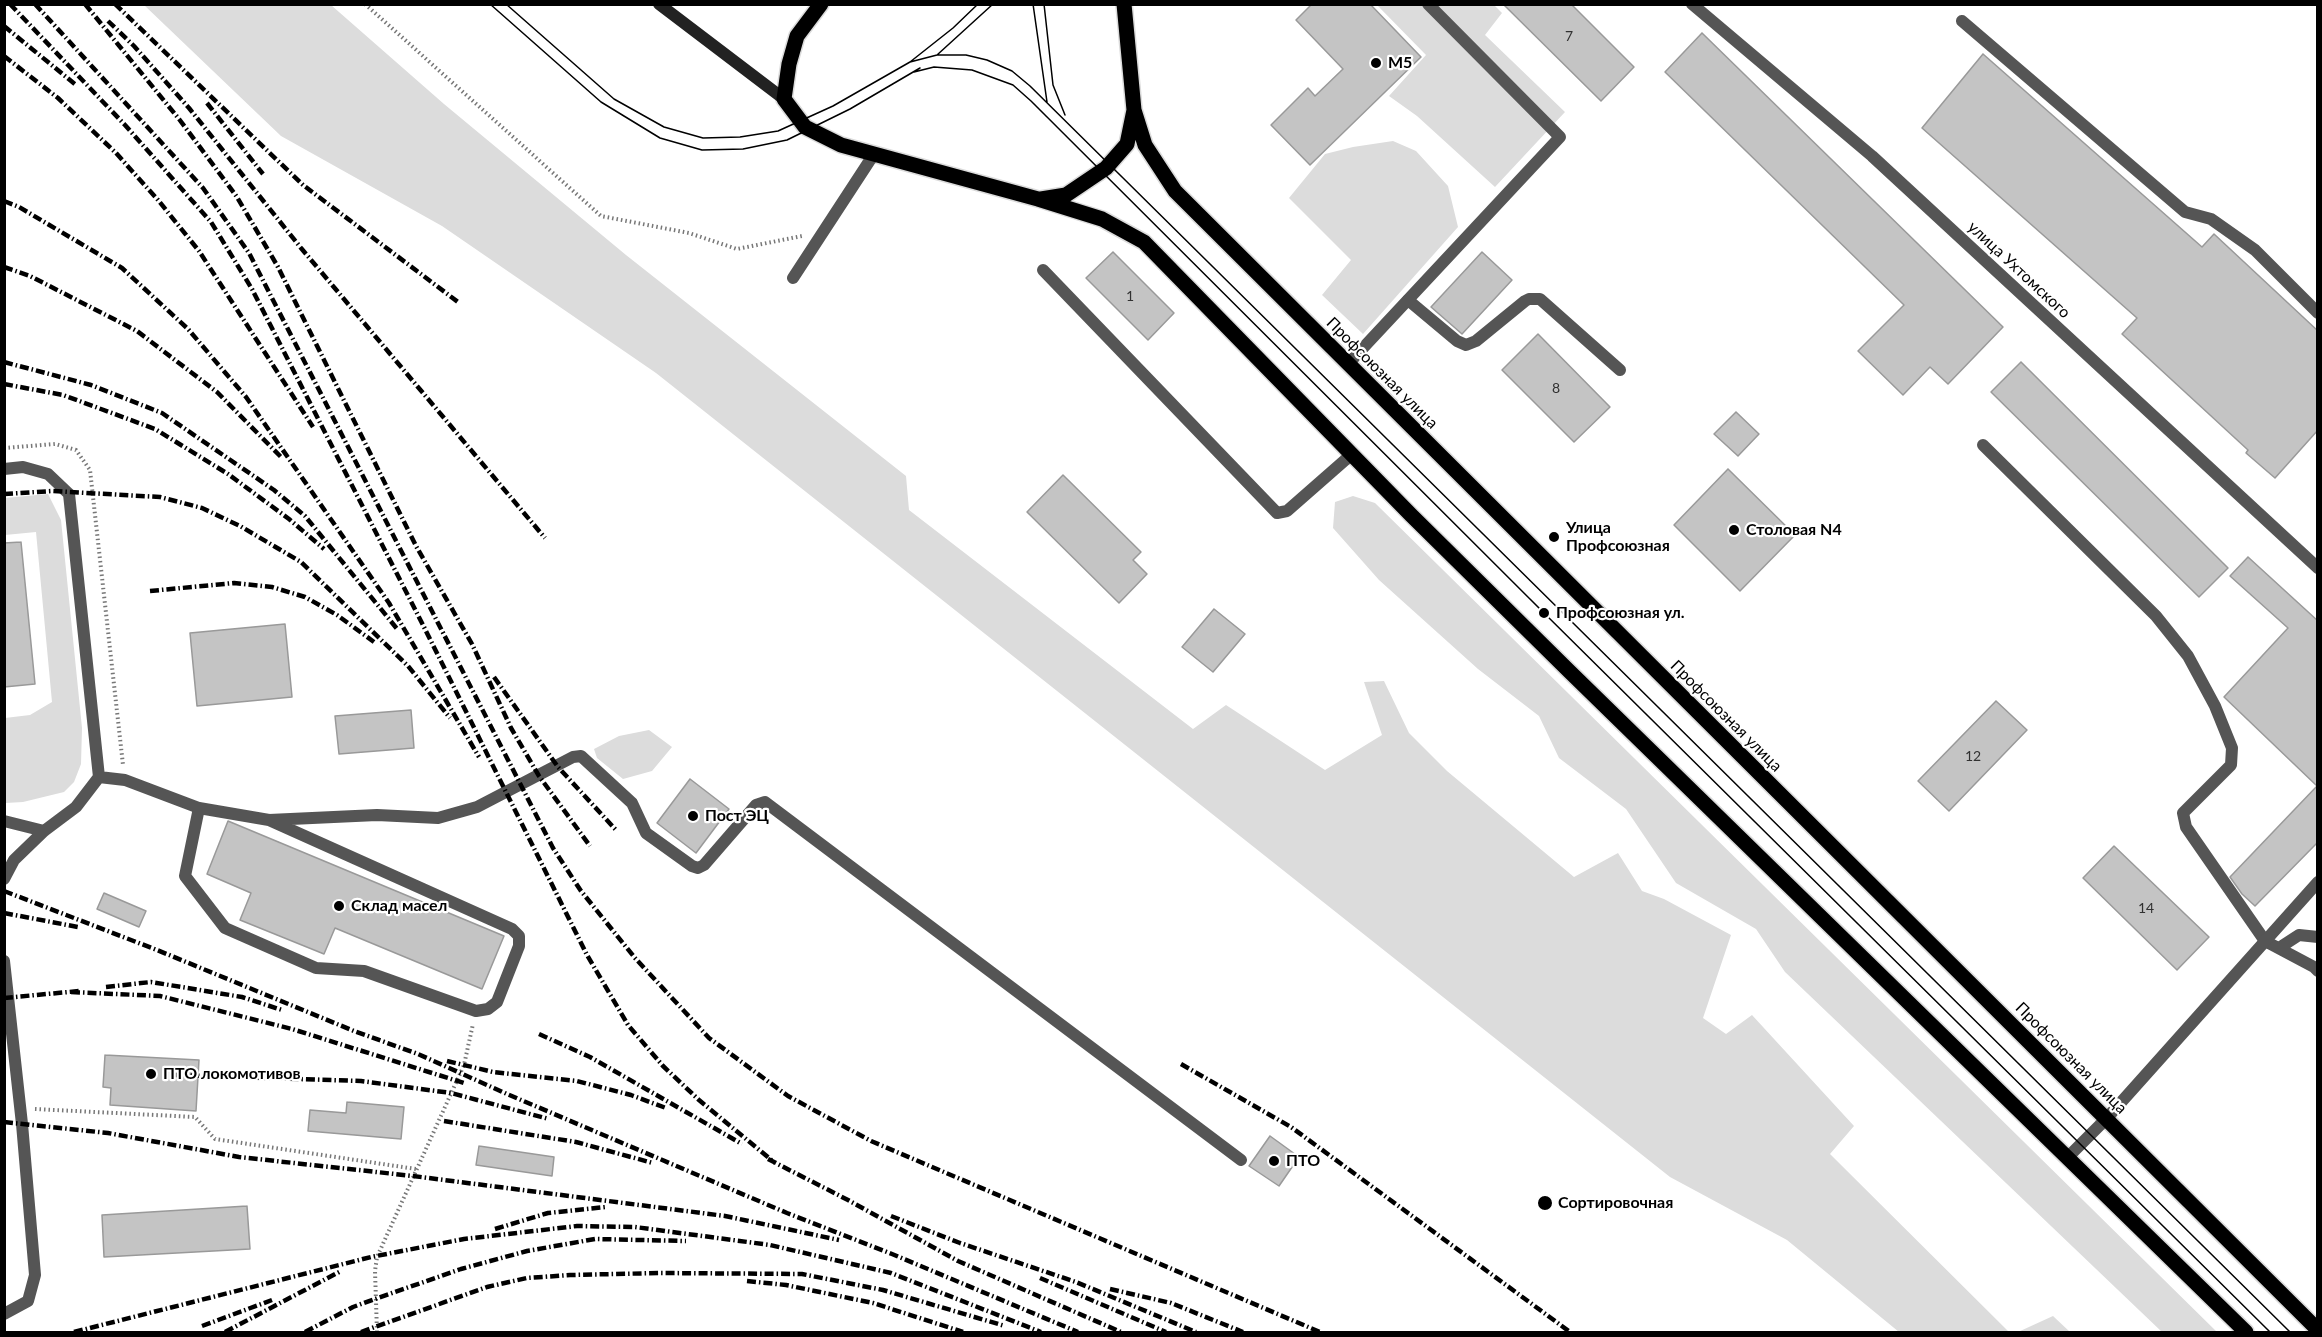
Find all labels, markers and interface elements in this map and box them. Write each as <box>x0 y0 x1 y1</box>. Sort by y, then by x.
house number: 7 <box>1565 28 1573 44</box>
place label: М5 <box>1388 53 1412 73</box>
marker: М5 <box>1369 56 1383 70</box>
street label: улица Ухтомского <box>1964 218 2074 322</box>
house number: 1 <box>1126 288 1134 304</box>
street label: Профсоюзная улица <box>1322 313 1442 433</box>
house number: 8 <box>1552 380 1560 396</box>
place label: Улица Профсоюзная <box>1566 518 1670 556</box>
place label: Столовая N4 <box>1746 520 1842 540</box>
marker: Столовая N4 <box>1727 523 1741 537</box>
marker: Улица Профсоюзная <box>1547 530 1561 544</box>
place label: Профсоюзная ул. <box>1556 603 1685 623</box>
marker: Профсоюзная ул. <box>1537 606 1551 620</box>
street label: Профсоюзная улица <box>1666 656 1786 776</box>
house number: 12 <box>1965 748 1981 764</box>
place label: Пост ЭЦ <box>705 806 769 826</box>
marker: Пост ЭЦ <box>686 809 700 823</box>
place label: Склад масел <box>351 896 447 916</box>
marker: Склад масел <box>332 899 346 913</box>
house number: 14 <box>2138 900 2154 916</box>
street label: Профсоюзная улица <box>2011 998 2131 1118</box>
place label: ПТО локомотивов <box>163 1064 301 1084</box>
marker: ПТО локомотивов <box>144 1067 158 1081</box>
place label: ПТО <box>1286 1151 1320 1171</box>
marker: ПТО <box>1267 1154 1281 1168</box>
place label: Сортировочная <box>1558 1193 1673 1213</box>
marker: Сортировочная <box>1536 1194 1554 1212</box>

